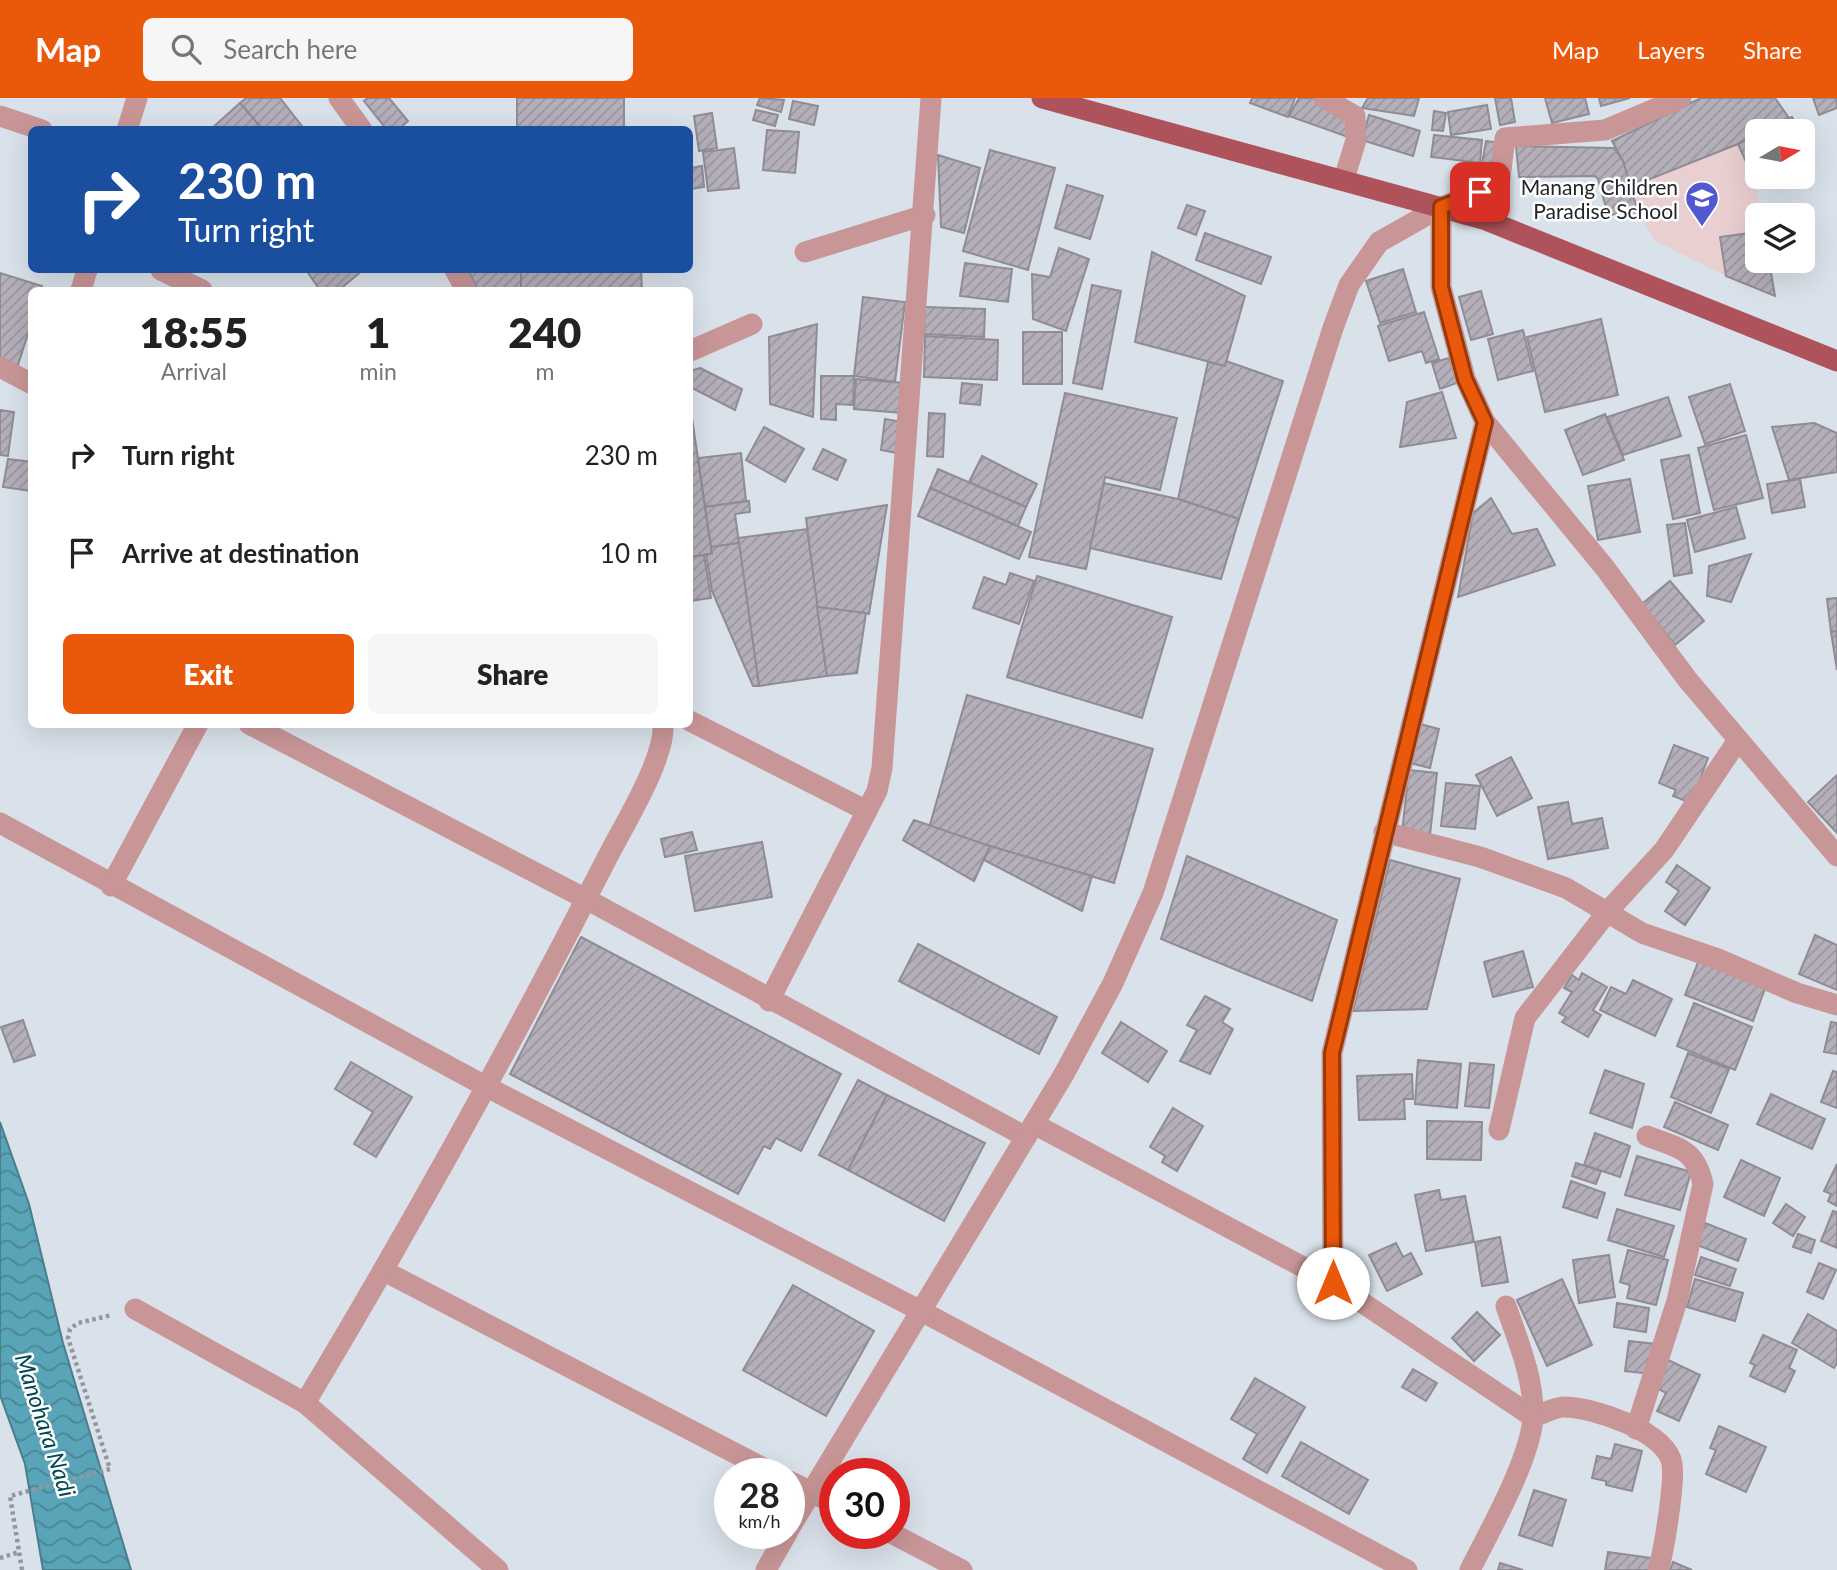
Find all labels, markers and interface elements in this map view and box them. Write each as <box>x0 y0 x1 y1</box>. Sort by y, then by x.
search box <box>143 18 633 81</box>
text: Map <box>35 29 101 69</box>
icon: search <box>167 30 205 68</box>
text: Search here <box>223 33 357 65</box>
text: Map <box>1552 35 1599 64</box>
text: Layers <box>1637 35 1705 64</box>
text: Share <box>1743 35 1802 64</box>
north arrow <box>1745 119 1815 189</box>
map controls <box>1745 119 1815 273</box>
text: 230 m <box>178 151 316 209</box>
icon: right <box>63 154 154 245</box>
pin <box>1450 162 1510 222</box>
icon: arrive <box>1461 173 1499 211</box>
place label: Manang Children Paradise School <box>1521 174 1678 223</box>
school or university icon: Manang Children Paradise School <box>1683 179 1721 228</box>
button: layers <box>1745 203 1815 273</box>
text: Turn right <box>178 210 314 249</box>
text: 18:55 <box>140 307 248 357</box>
text: 1 <box>366 307 390 357</box>
text: 240 <box>508 307 581 357</box>
text: Arrival <box>161 357 227 385</box>
text: min <box>360 357 397 385</box>
text: m <box>535 357 554 385</box>
icon: right <box>63 436 101 474</box>
text: Turn right <box>122 439 235 471</box>
text: 230 m <box>585 439 658 471</box>
icon: arrive <box>63 534 101 572</box>
text: Arrive at destination <box>122 537 359 569</box>
text: 10 m <box>600 537 658 569</box>
button: Exit <box>63 634 354 714</box>
button: Share <box>368 634 658 714</box>
position arrow <box>1296 1246 1370 1320</box>
water label: Manohara Nadi <box>10 1350 82 1500</box>
speed limit sign: 30 <box>819 1458 910 1549</box>
text: 28 <box>739 1473 780 1515</box>
text: km/h <box>738 1510 781 1532</box>

